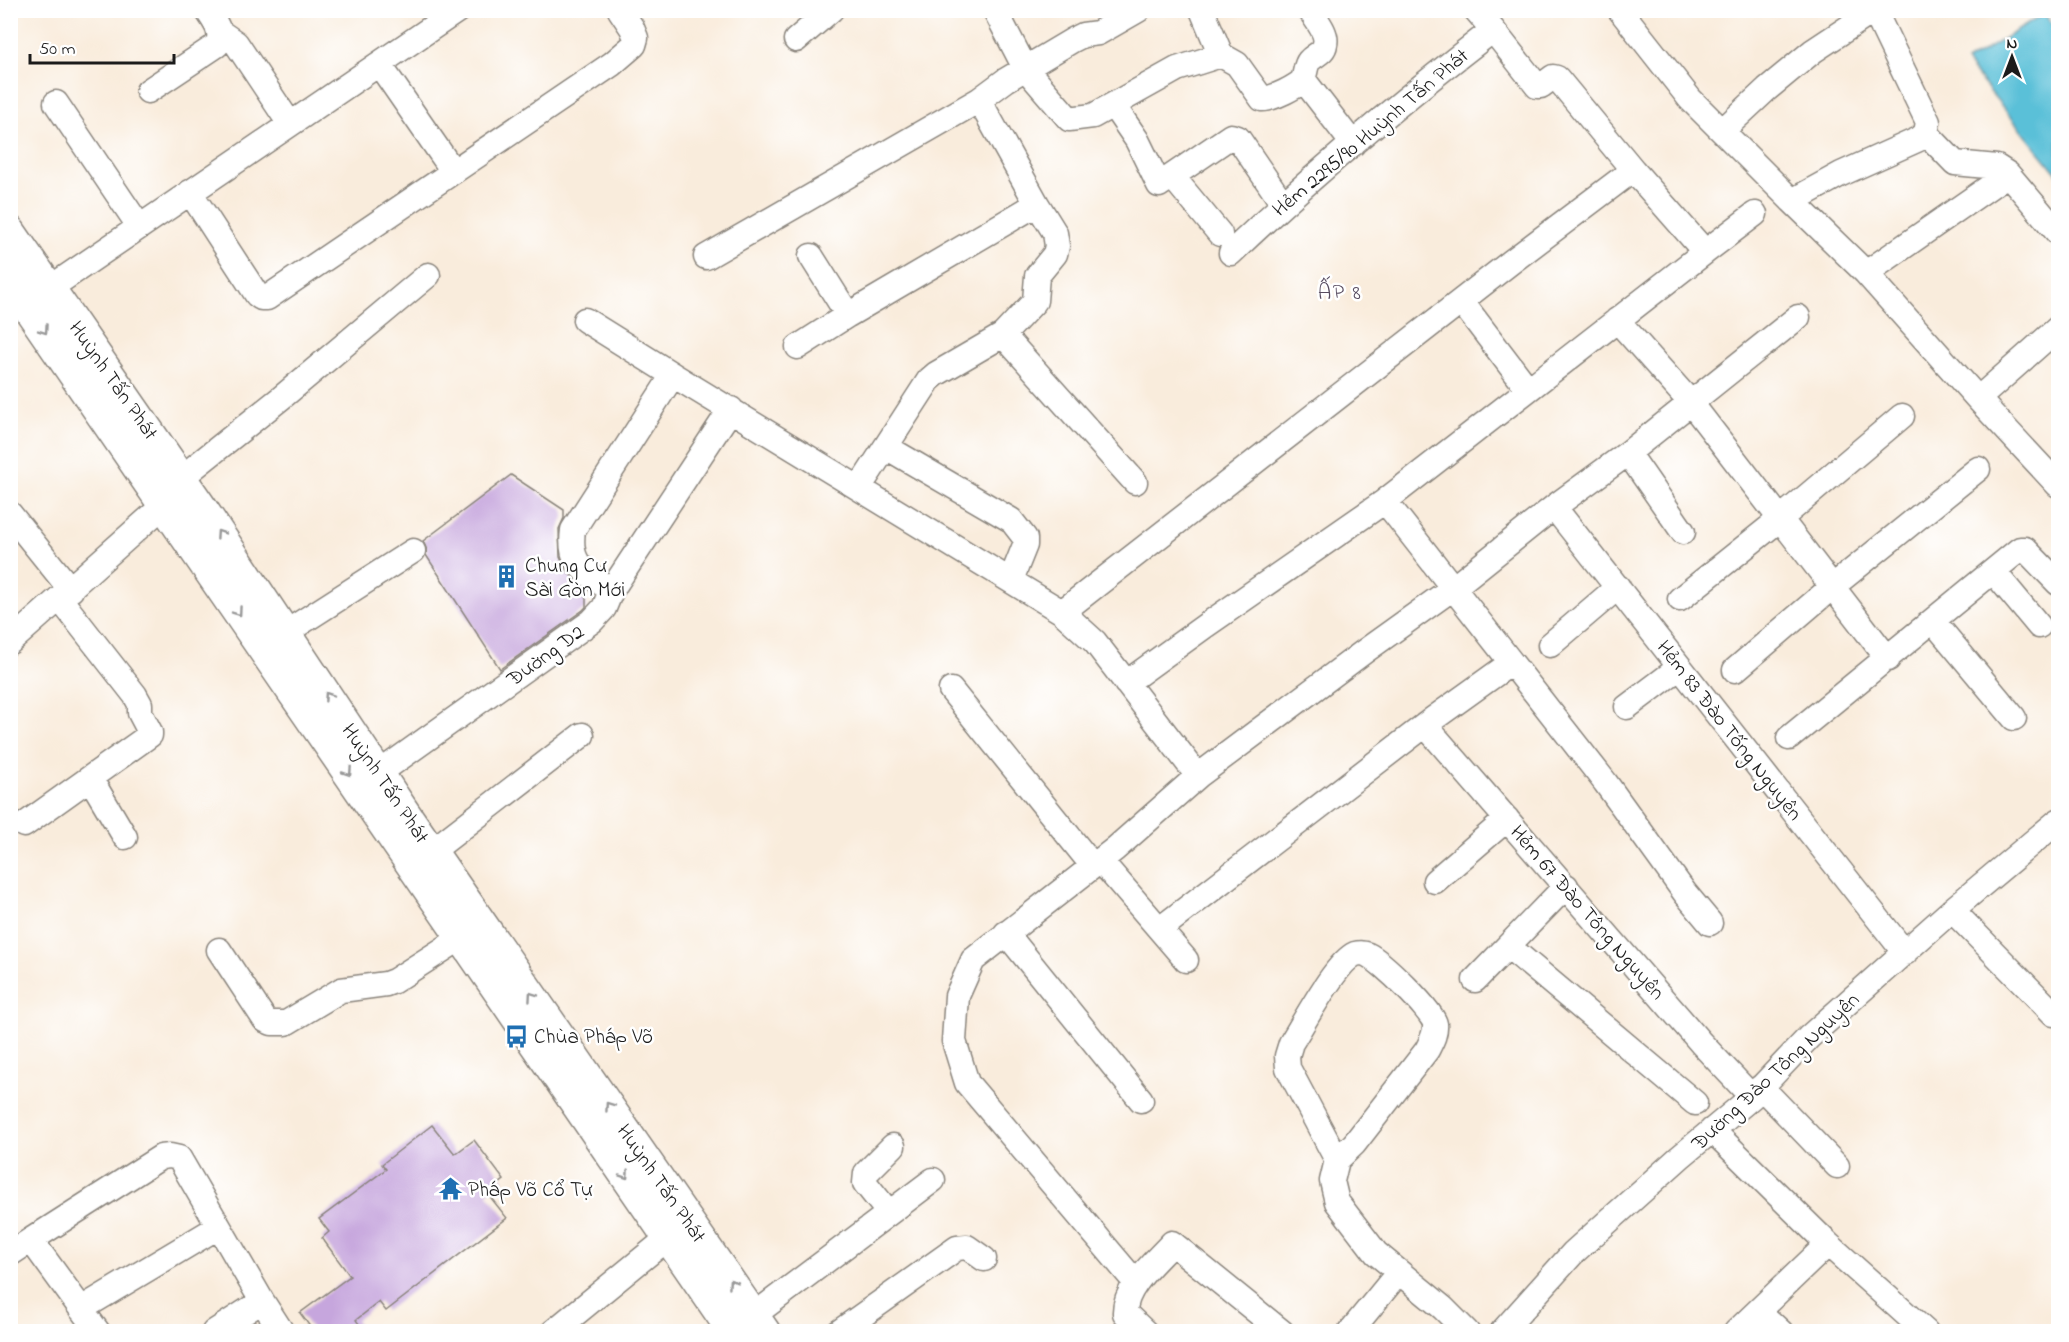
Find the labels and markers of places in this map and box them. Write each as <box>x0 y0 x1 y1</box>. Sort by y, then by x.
place label: Chung Cư Sài Gòn Mới <box>525 552 625 606</box>
building icon: Chung Cư Sài Gòn Mới <box>494 564 520 590</box>
bus stop icon: Chùa Pháp Võ <box>503 1023 529 1049</box>
place label: Chùa Pháp Võ <box>534 1023 653 1053</box>
temple icon: Pháp Võ Cổ Tự <box>437 1176 463 1202</box>
place label: Pháp Võ Cổ Tự <box>468 1176 593 1206</box>

